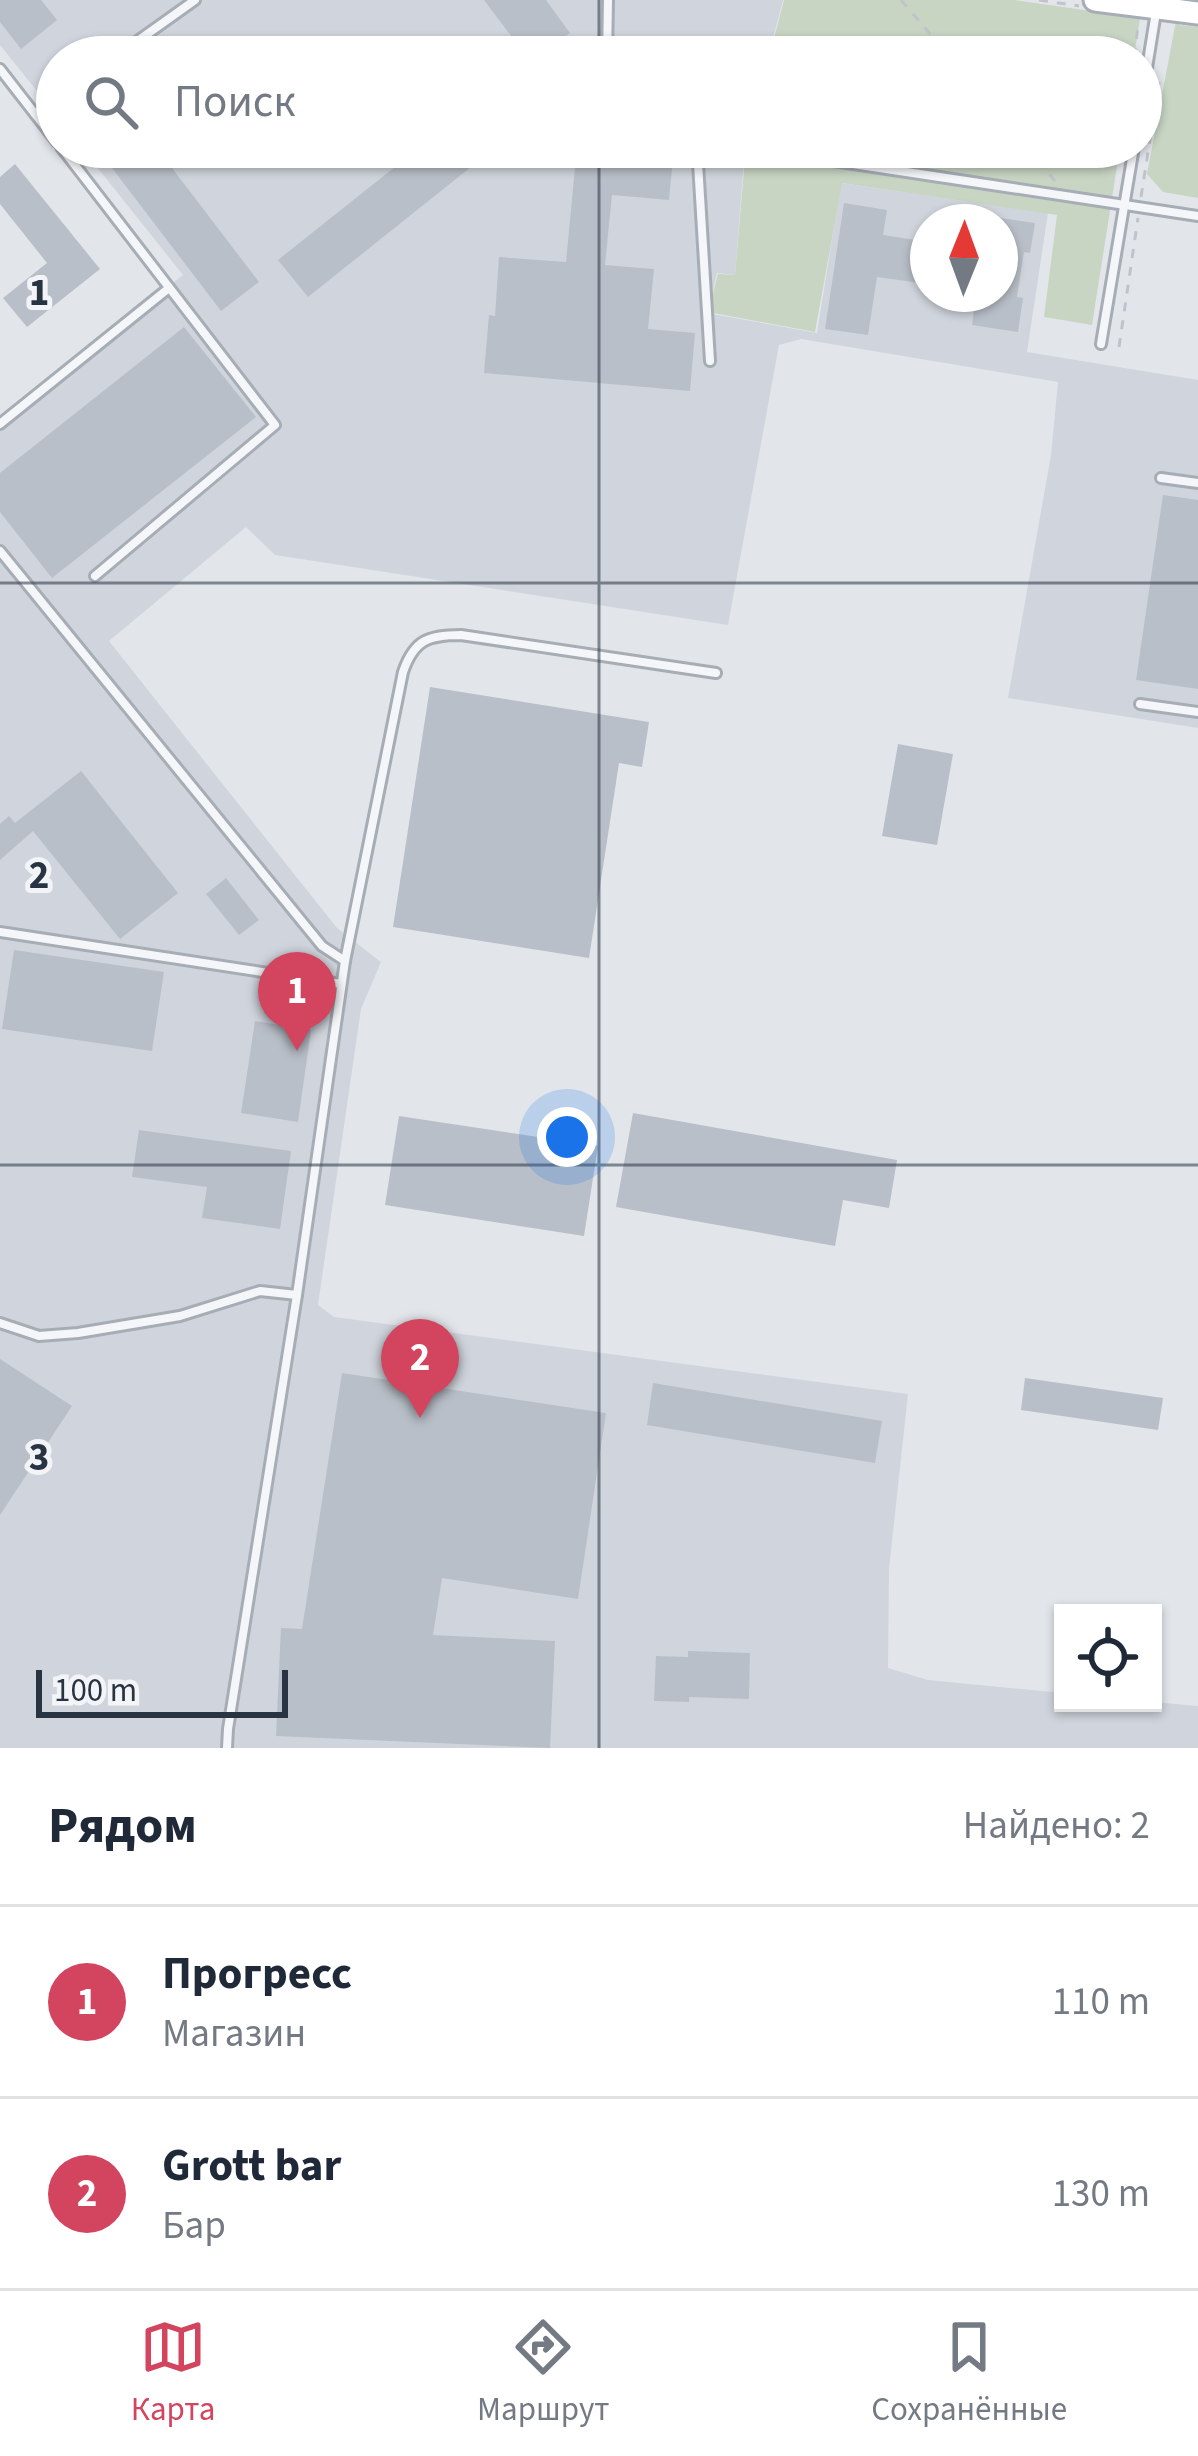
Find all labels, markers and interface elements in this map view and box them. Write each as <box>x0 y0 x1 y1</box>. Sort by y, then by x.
search box <box>36 36 1162 168</box>
icon: search <box>78 69 144 135</box>
text: Поиск <box>174 70 296 134</box>
north arrow <box>910 204 1018 312</box>
text: 1 <box>29 265 49 321</box>
text: 2 <box>29 848 49 904</box>
pin: 1 <box>258 952 336 1051</box>
your location <box>537 1107 597 1167</box>
pin: 2 <box>381 1319 459 1418</box>
text: 3 <box>29 1430 49 1486</box>
map controls <box>1054 1604 1162 1712</box>
button: locate <box>1054 1604 1162 1712</box>
scale bar <box>36 1664 288 1717</box>
text: 100 m <box>54 1667 137 1714</box>
text: Рядом <box>48 1790 197 1862</box>
text: Найдено: 2 <box>963 1798 1150 1854</box>
text: Прогресс <box>162 1942 352 2006</box>
text: 1 <box>77 1974 97 2030</box>
text: 110 m <box>1052 1974 1150 2030</box>
text: Магазин <box>162 2006 306 2062</box>
text: Grott bar <box>162 2134 341 2198</box>
text: 2 <box>77 2166 97 2222</box>
text: 130 m <box>1052 2166 1150 2222</box>
text: Бар <box>162 2198 226 2254</box>
tab: Карта <box>131 2314 215 2433</box>
tab: Маршрут <box>477 2314 610 2433</box>
tab: Сохранённые <box>871 2314 1067 2433</box>

